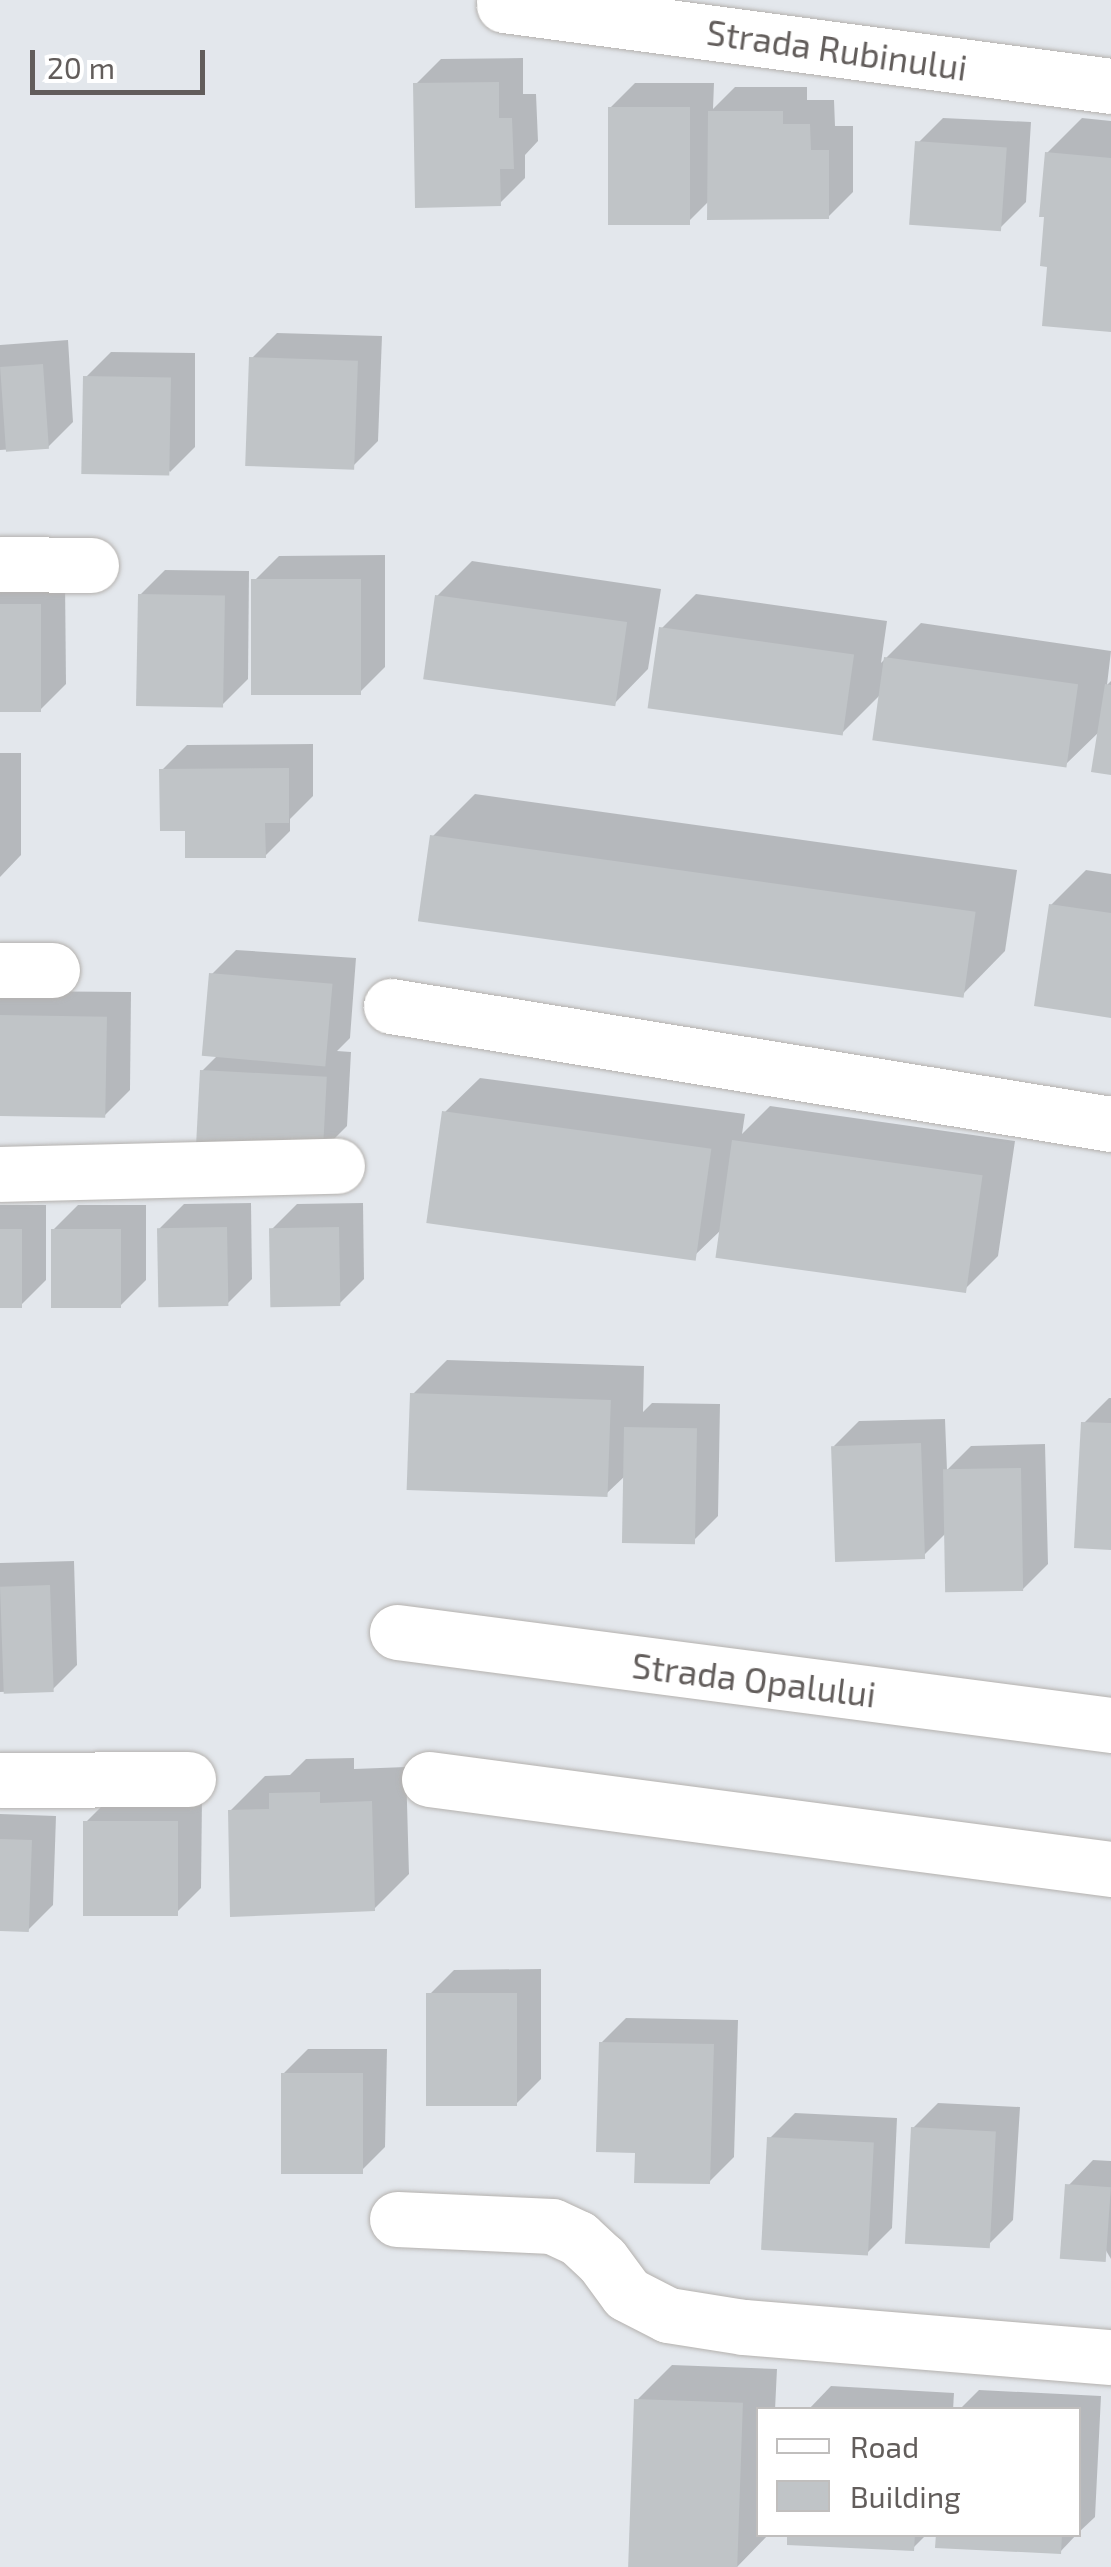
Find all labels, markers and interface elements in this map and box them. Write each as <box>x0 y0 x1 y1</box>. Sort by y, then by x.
street label: Strada Rubinului <box>704 10 970 88</box>
scale bar <box>35 30 210 92</box>
text: 20 m <box>47 49 115 85</box>
street label: Strada Opalului <box>630 1643 878 1715</box>
legend <box>756 2407 1081 2537</box>
text: Road <box>850 2428 919 2464</box>
text: Building <box>850 2478 961 2514</box>

